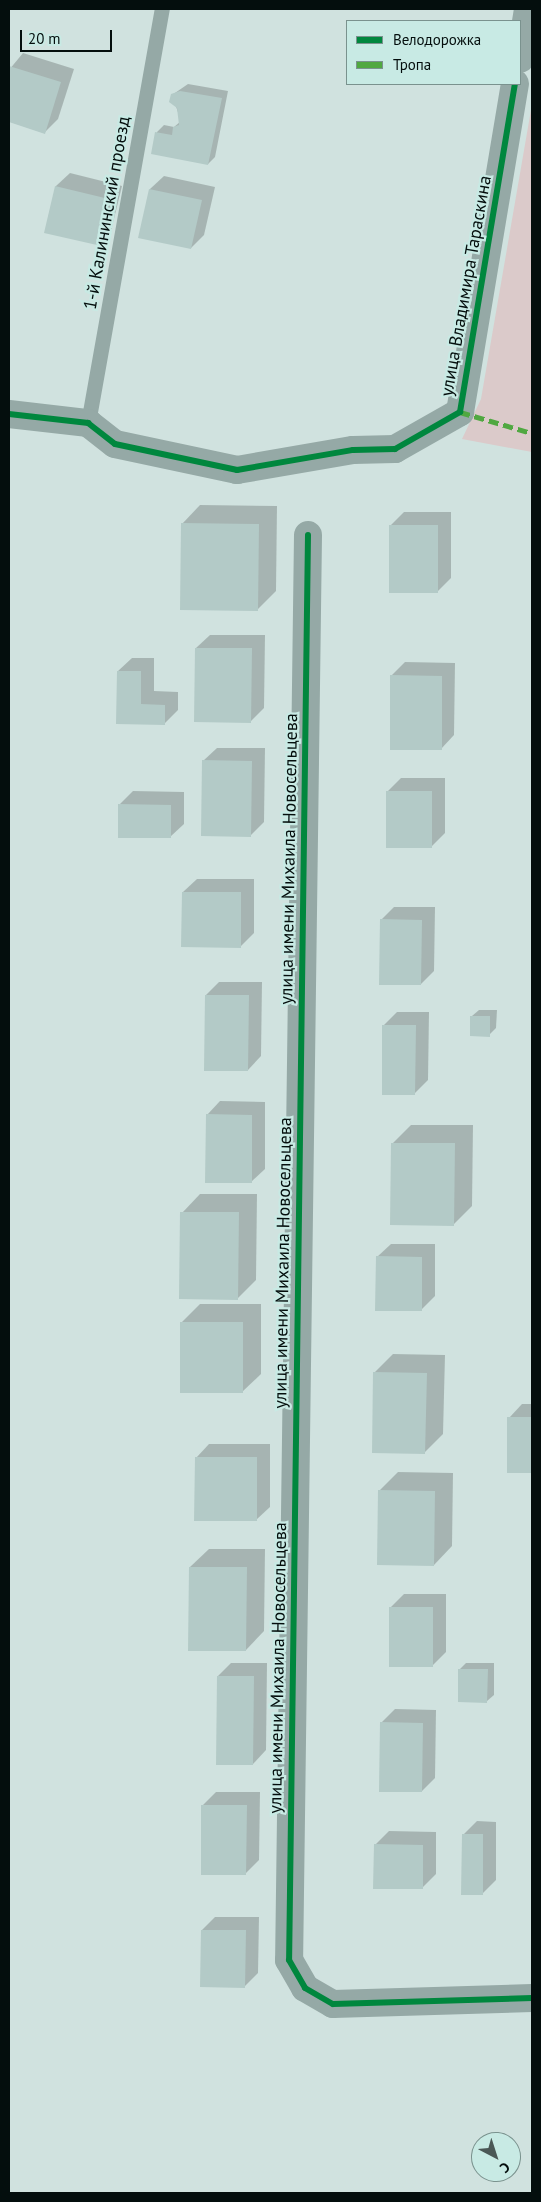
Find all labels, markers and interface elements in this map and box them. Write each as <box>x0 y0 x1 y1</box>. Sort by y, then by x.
scale bar <box>22 20 115 52</box>
legend <box>346 20 521 85</box>
text: 20 m <box>28 29 61 48</box>
text: Велодорожка <box>393 30 481 49</box>
text: Тропа <box>393 55 431 74</box>
street label: 1-й Калининский проезд <box>79 115 135 311</box>
street label: улица Владимира Тараскина <box>436 174 496 398</box>
street label: улица имени Михаила Новосельцева <box>276 713 302 1005</box>
street label: улица имени Михаила Новосельцева <box>270 1117 296 1409</box>
street label: улица имени Михаила Новосельцева <box>265 1522 291 1814</box>
north arrow <box>471 2132 521 2182</box>
text: С <box>496 2158 514 2177</box>

